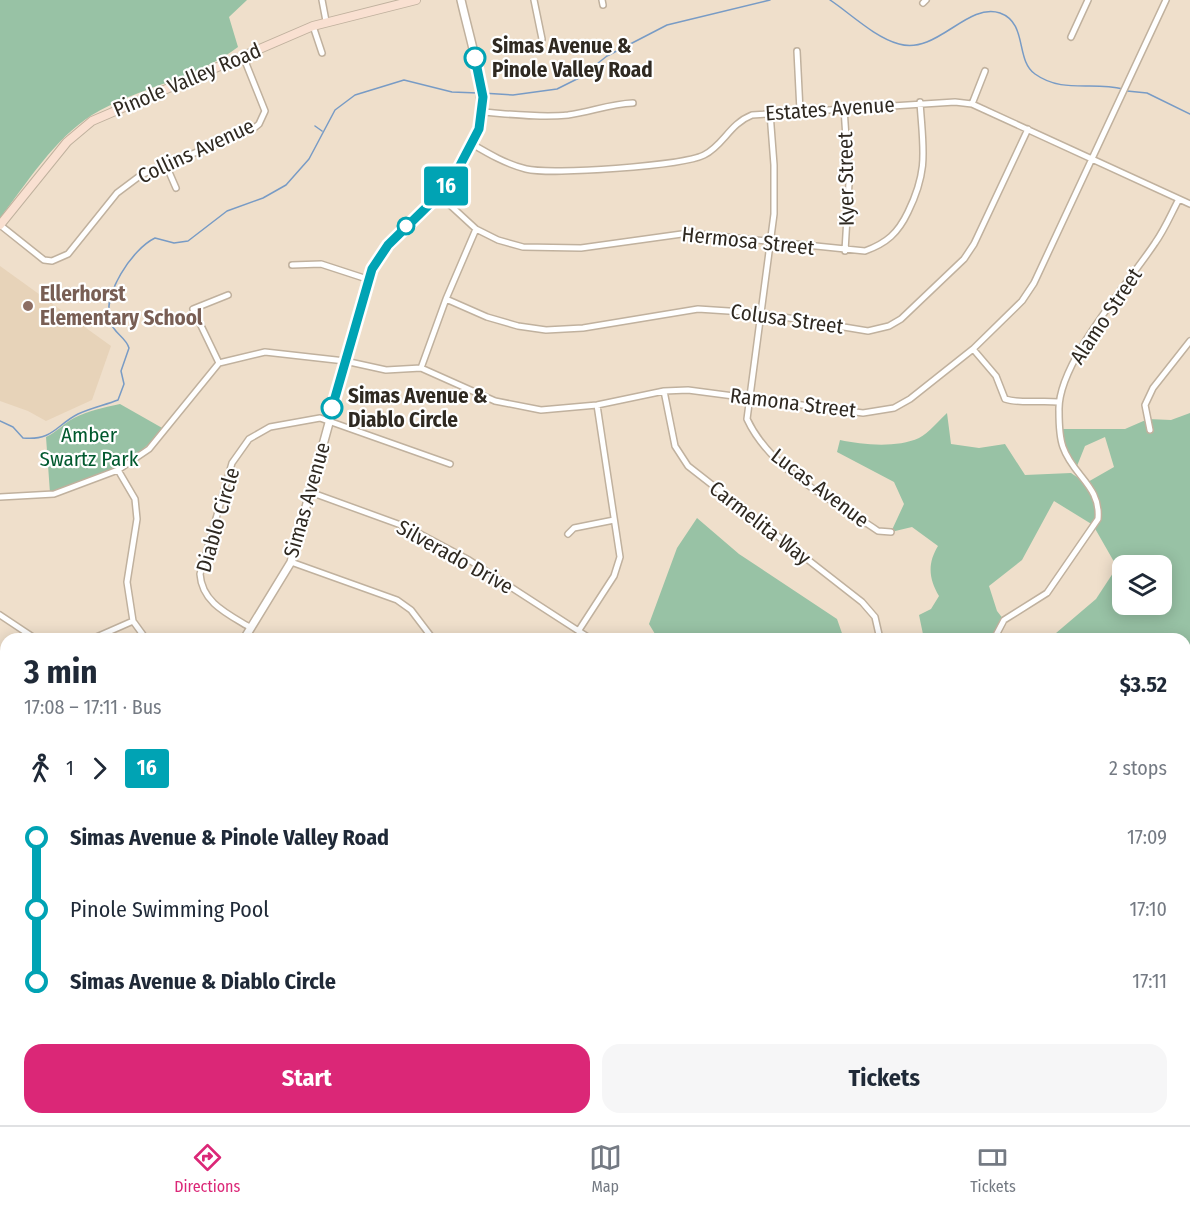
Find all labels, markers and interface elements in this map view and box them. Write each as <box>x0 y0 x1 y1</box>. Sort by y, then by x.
place label: Simas Avenue & Pinole Valley Road <box>492 33 653 83</box>
street label: Pinole Valley Road <box>109 37 265 123</box>
marker: Simas Avenue & Pinole Valley Road <box>464 47 486 69</box>
street label: Estates Avenue <box>764 92 896 126</box>
street label: Collins Avenue <box>134 113 258 189</box>
street label: Kyer Street <box>832 131 860 226</box>
line badge: 16 <box>419 166 473 206</box>
text: 16 <box>436 173 456 199</box>
unlabelled marker <box>397 217 415 235</box>
street label: Hermosa Street <box>680 221 816 261</box>
street label: Alamo Street <box>1064 263 1148 369</box>
place label: Ellerhorst Elementary School <box>40 281 203 331</box>
street label: Colusa Street <box>729 298 845 340</box>
marker: Ellerhorst Elementary School <box>21 299 35 313</box>
street label: Ramona Street <box>729 382 858 424</box>
place label: Simas Avenue & Diablo Circle <box>348 383 488 433</box>
marker: Simas Avenue & Diablo Circle <box>321 397 343 419</box>
park label: Amber Swartz Park <box>40 422 139 472</box>
street label: Simas Avenue <box>278 439 336 561</box>
street label: Lucas Avenue <box>766 443 874 533</box>
street label: Diablo Circle <box>191 465 245 575</box>
street label: Carmelita Way <box>704 475 816 571</box>
street label: Silverado Drive <box>392 514 518 600</box>
map controls <box>1112 555 1172 615</box>
button: layers <box>1112 555 1172 615</box>
text: 3 min <box>24 652 98 692</box>
text: $3.52 <box>1120 671 1167 698</box>
text: 17:08 – 17:11 · Bus <box>24 695 162 719</box>
icon: walk <box>24 752 57 785</box>
icon: forward <box>83 752 116 785</box>
text: 16 <box>137 755 157 781</box>
text: 1 <box>66 756 74 780</box>
text: 2 stops <box>1109 756 1167 780</box>
text: Simas Avenue & Pinole Valley Road <box>70 824 389 851</box>
text: 17:09 <box>1127 825 1167 849</box>
text: Pinole Swimming Pool <box>70 896 269 923</box>
text: 17:10 <box>1129 897 1167 921</box>
text: Simas Avenue & Diablo Circle <box>70 968 336 995</box>
text: 17:11 <box>1132 969 1167 993</box>
button: Start <box>24 1044 590 1113</box>
button: Tickets <box>602 1044 1167 1113</box>
tab: Directions <box>174 1141 240 1196</box>
tab: Map <box>589 1141 622 1196</box>
tab: Tickets <box>970 1141 1016 1196</box>

